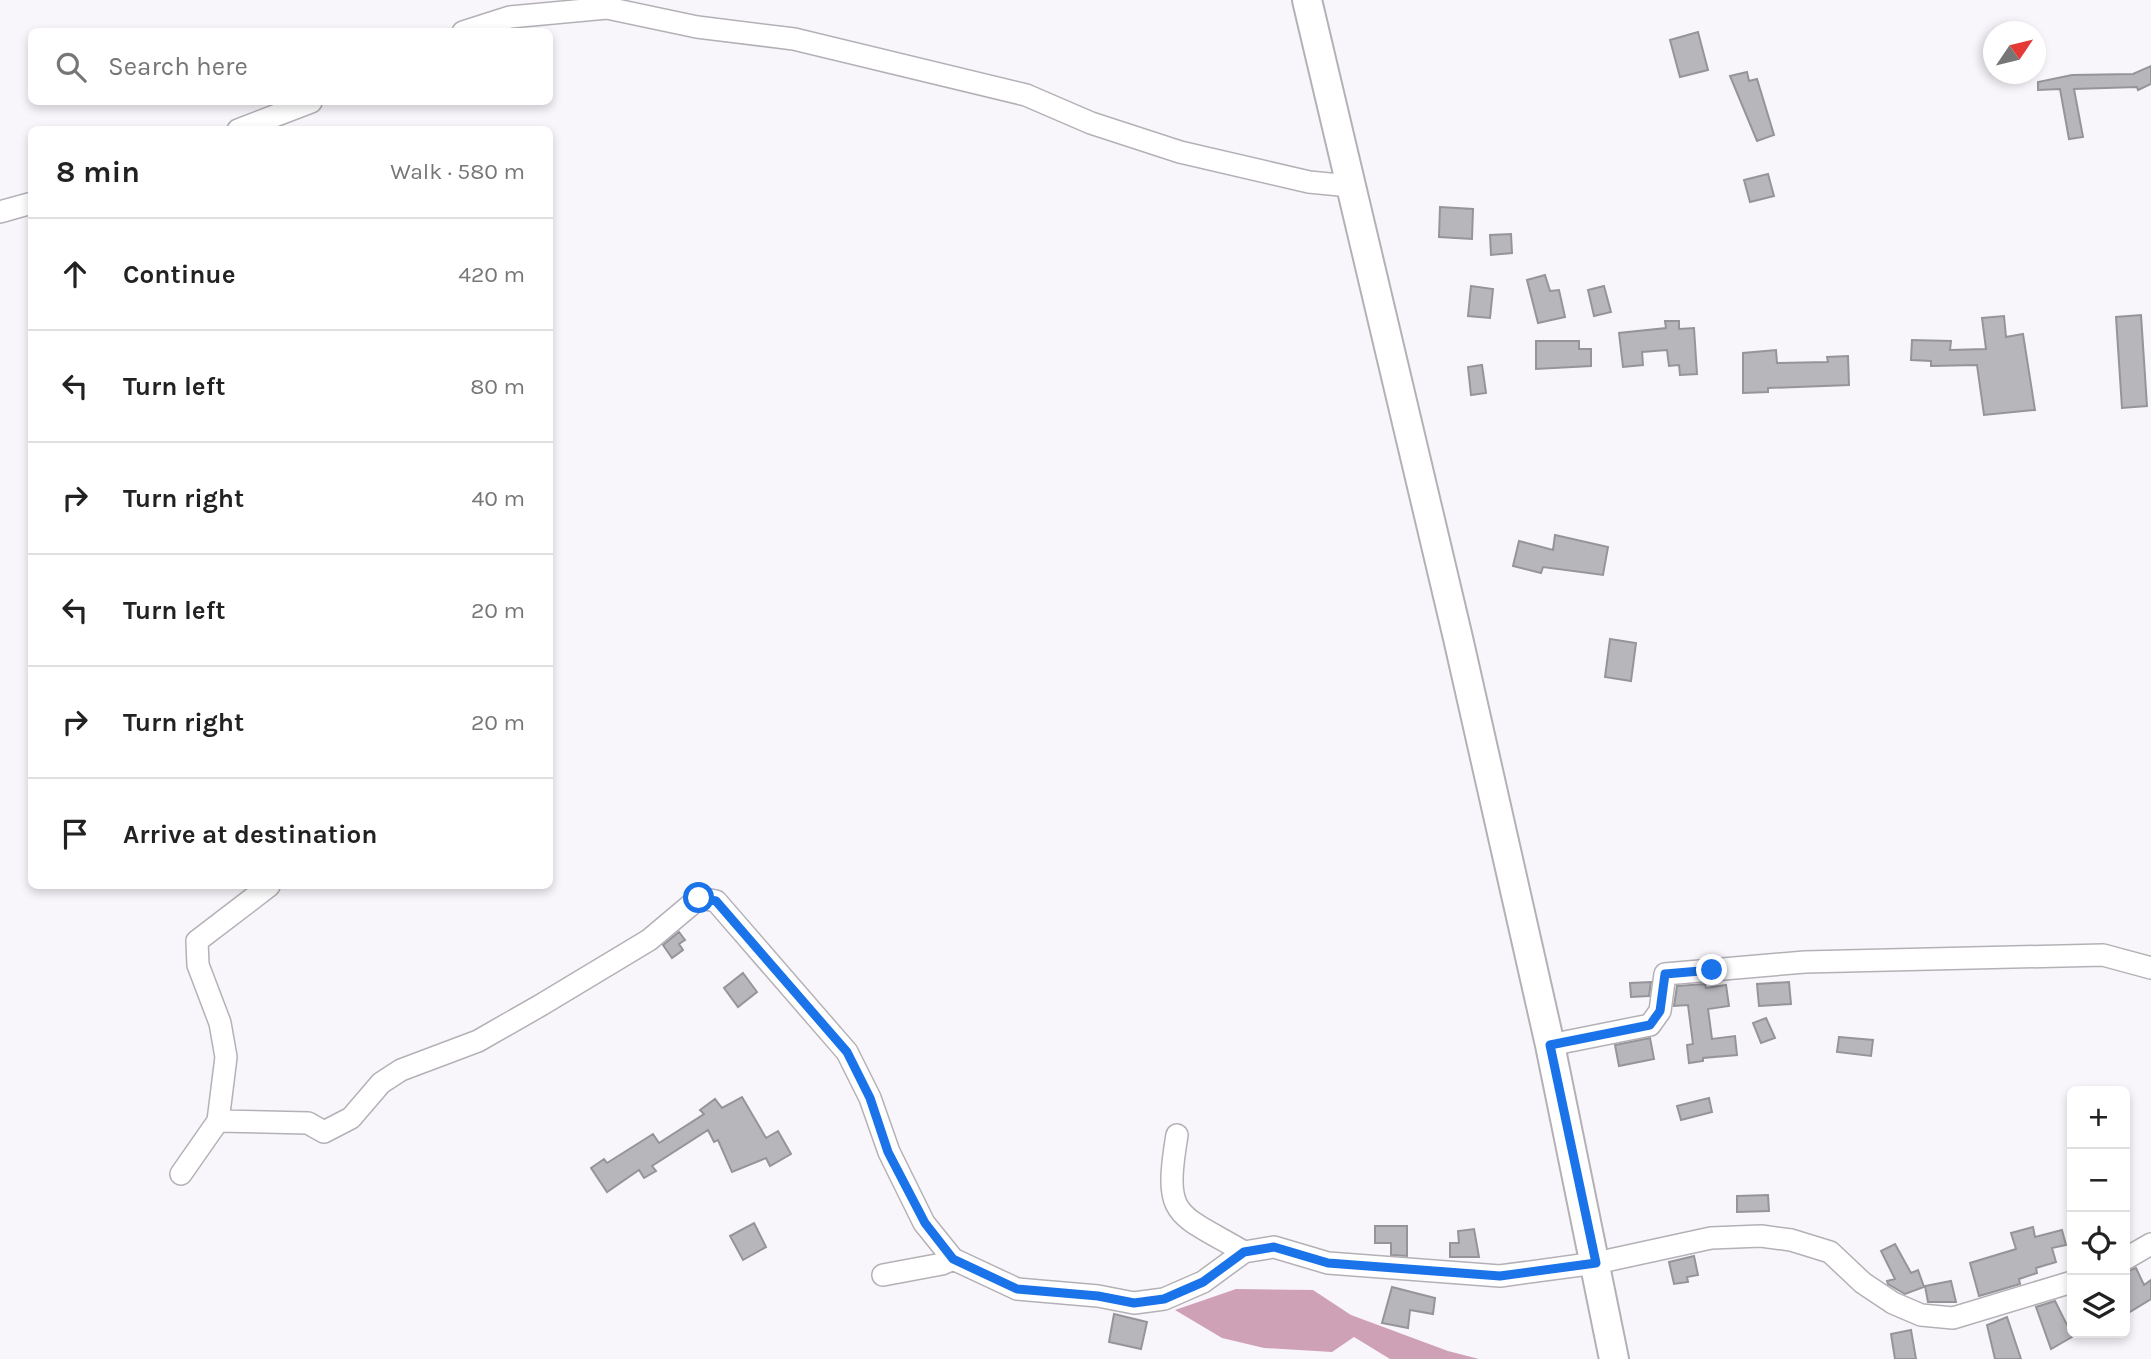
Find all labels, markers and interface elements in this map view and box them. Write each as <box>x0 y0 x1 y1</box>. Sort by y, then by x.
north arrow <box>1983 21 2046 84</box>
search box <box>28 28 553 105</box>
icon: search <box>52 48 90 86</box>
text: Search here <box>108 51 248 82</box>
text: 8 min <box>56 154 140 190</box>
text: Walk · 580 m <box>390 158 525 185</box>
icon: ahead <box>56 255 94 293</box>
text: Continue <box>123 259 235 290</box>
text: 420 m <box>458 261 525 288</box>
icon: left <box>56 367 94 405</box>
text: Turn left <box>123 371 225 402</box>
text: 80 m <box>470 373 525 400</box>
icon: right <box>56 479 94 517</box>
text: Turn right <box>123 483 244 514</box>
text: 40 m <box>472 485 525 512</box>
icon: left <box>56 591 94 629</box>
text: Turn left <box>123 595 225 626</box>
text: 20 m <box>471 597 525 624</box>
icon: right <box>56 703 94 741</box>
text: Turn right <box>123 707 244 738</box>
text: 20 m <box>471 709 525 736</box>
icon: arrive <box>56 815 94 853</box>
text: Arrive at destination <box>123 819 377 850</box>
route start <box>683 882 714 913</box>
route end <box>1696 954 1727 985</box>
map controls <box>2067 1086 2130 1338</box>
button: + <box>2067 1086 2130 1149</box>
button: − <box>2067 1149 2130 1212</box>
button: locate <box>2067 1212 2130 1275</box>
button: layers <box>2067 1275 2130 1338</box>

